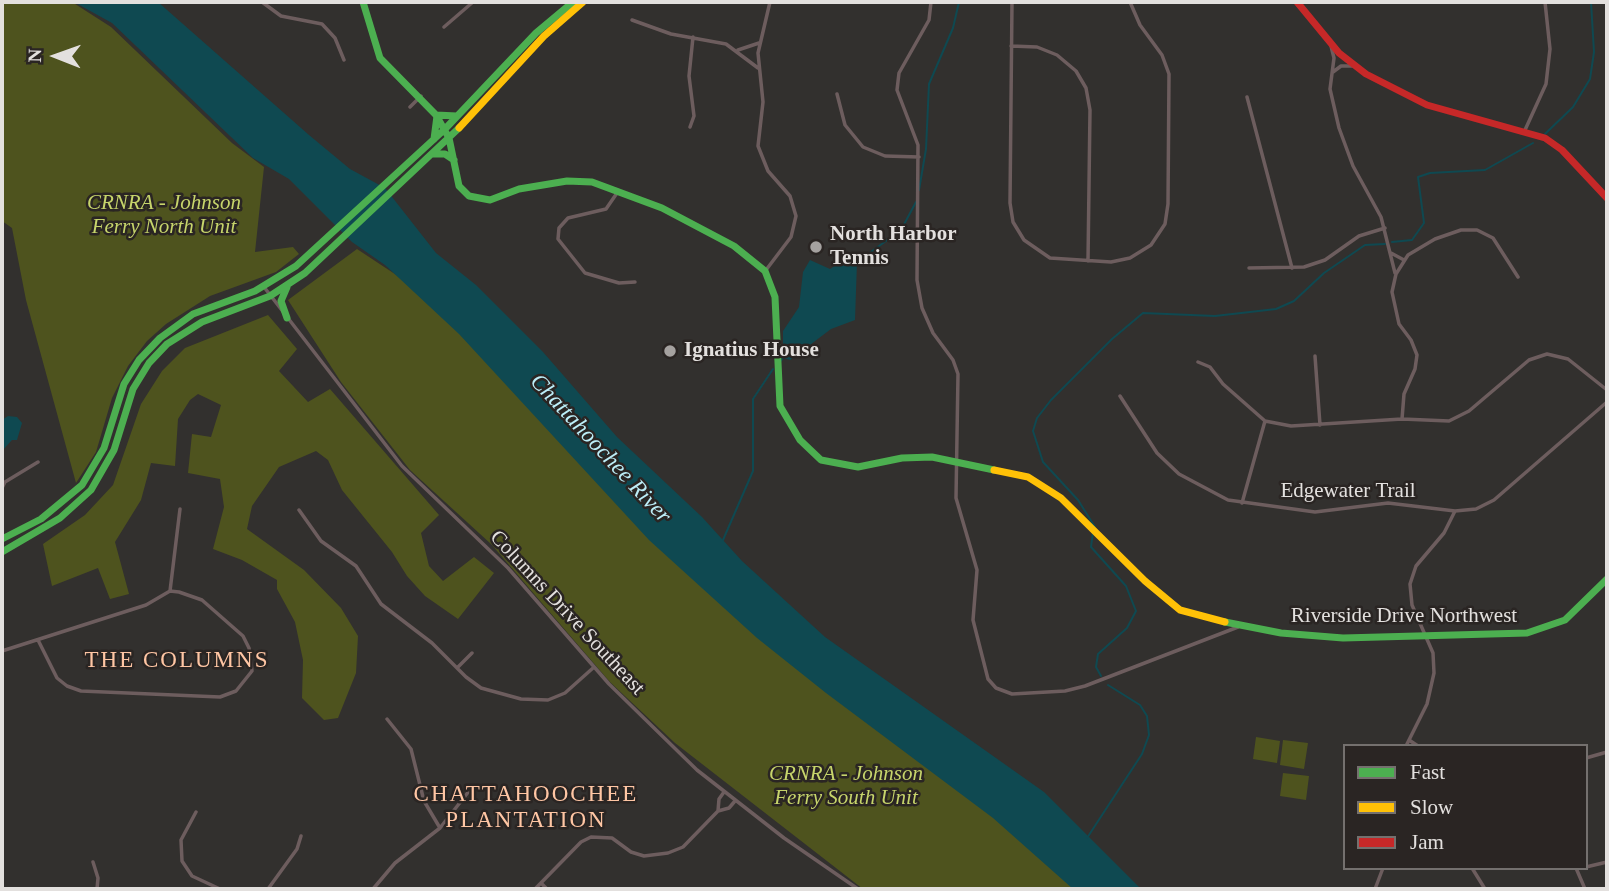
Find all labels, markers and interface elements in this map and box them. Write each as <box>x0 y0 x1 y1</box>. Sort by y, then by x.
north arrow <box>21 21 91 91</box>
text: N <box>24 49 45 63</box>
park label: CRNRA - Johnson Ferry North Unit <box>87 190 241 240</box>
place label: North Harbor Tennis <box>830 222 957 272</box>
marker: North Harbor Tennis <box>808 239 824 255</box>
place label: Ignatius House <box>684 338 819 364</box>
marker: Ignatius House <box>662 343 678 359</box>
water label: Chattahoochee River <box>523 368 677 530</box>
street label: Edgewater Trail <box>1280 478 1416 504</box>
street label: Columns Drive Southeast <box>484 525 650 701</box>
street label: Riverside Drive Northwest <box>1291 603 1517 629</box>
district label: THE COLUMNS <box>86 647 268 675</box>
legend <box>1343 744 1588 870</box>
text: Fast <box>1410 760 1445 784</box>
park label: CRNRA - Johnson Ferry South Unit <box>769 761 923 811</box>
district label: CHATTAHOOCHEE PLANTATION <box>415 781 637 835</box>
text: Slow <box>1410 795 1453 819</box>
text: Jam <box>1410 830 1444 854</box>

